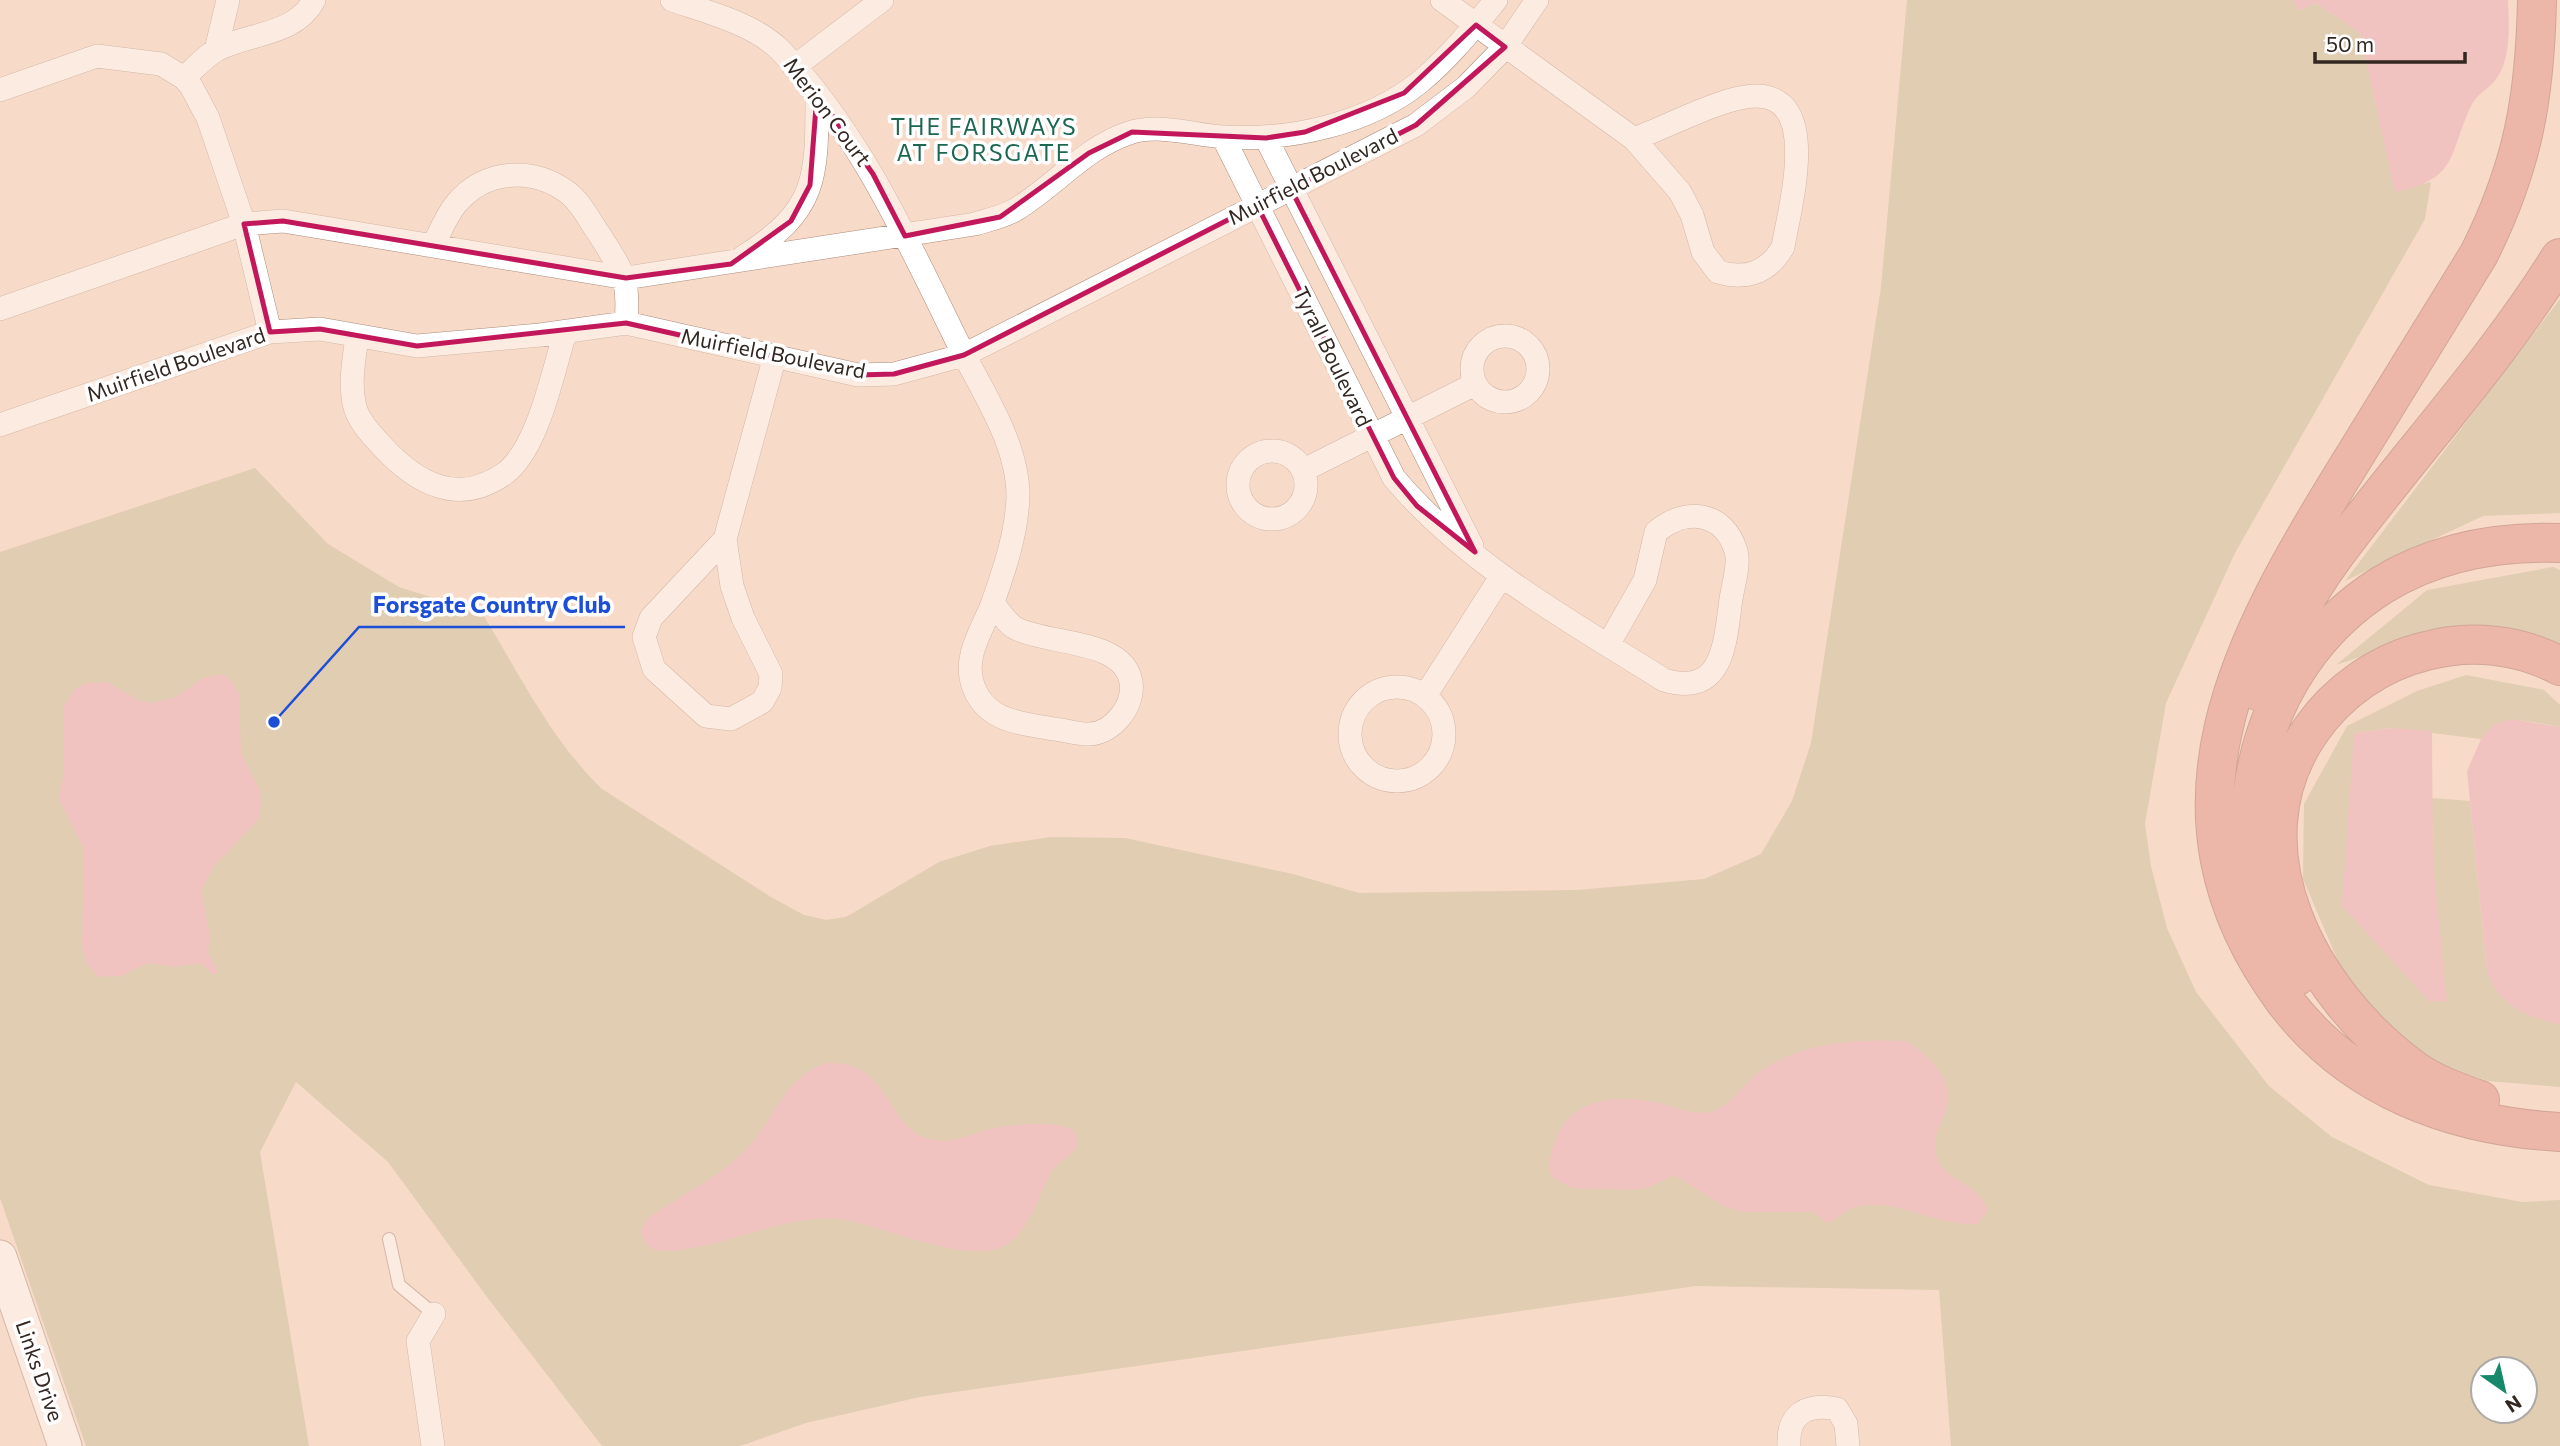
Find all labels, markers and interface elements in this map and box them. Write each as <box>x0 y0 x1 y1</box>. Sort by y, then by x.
scale bar <box>2315 21 2466 65</box>
text: 50 m <box>2326 31 2374 56</box>
street label: Merion Court <box>779 52 877 170</box>
district label: THE FAIRWAYS AT FORSGATE <box>890 112 1078 166</box>
street label: Muirfield Boulevard <box>1223 122 1402 229</box>
street label: Tyrall Boulevard <box>1289 282 1378 430</box>
street label: Muirfield Boulevard <box>83 321 268 406</box>
street label: Muirfield Boulevard <box>679 322 868 383</box>
callout: Forsgate Country Club <box>359 583 625 627</box>
text: Forsgate Country Club <box>373 590 611 618</box>
street label: Links Drive <box>11 1317 69 1424</box>
north arrow <box>2469 1355 2539 1425</box>
text: N <box>2501 1391 2526 1418</box>

